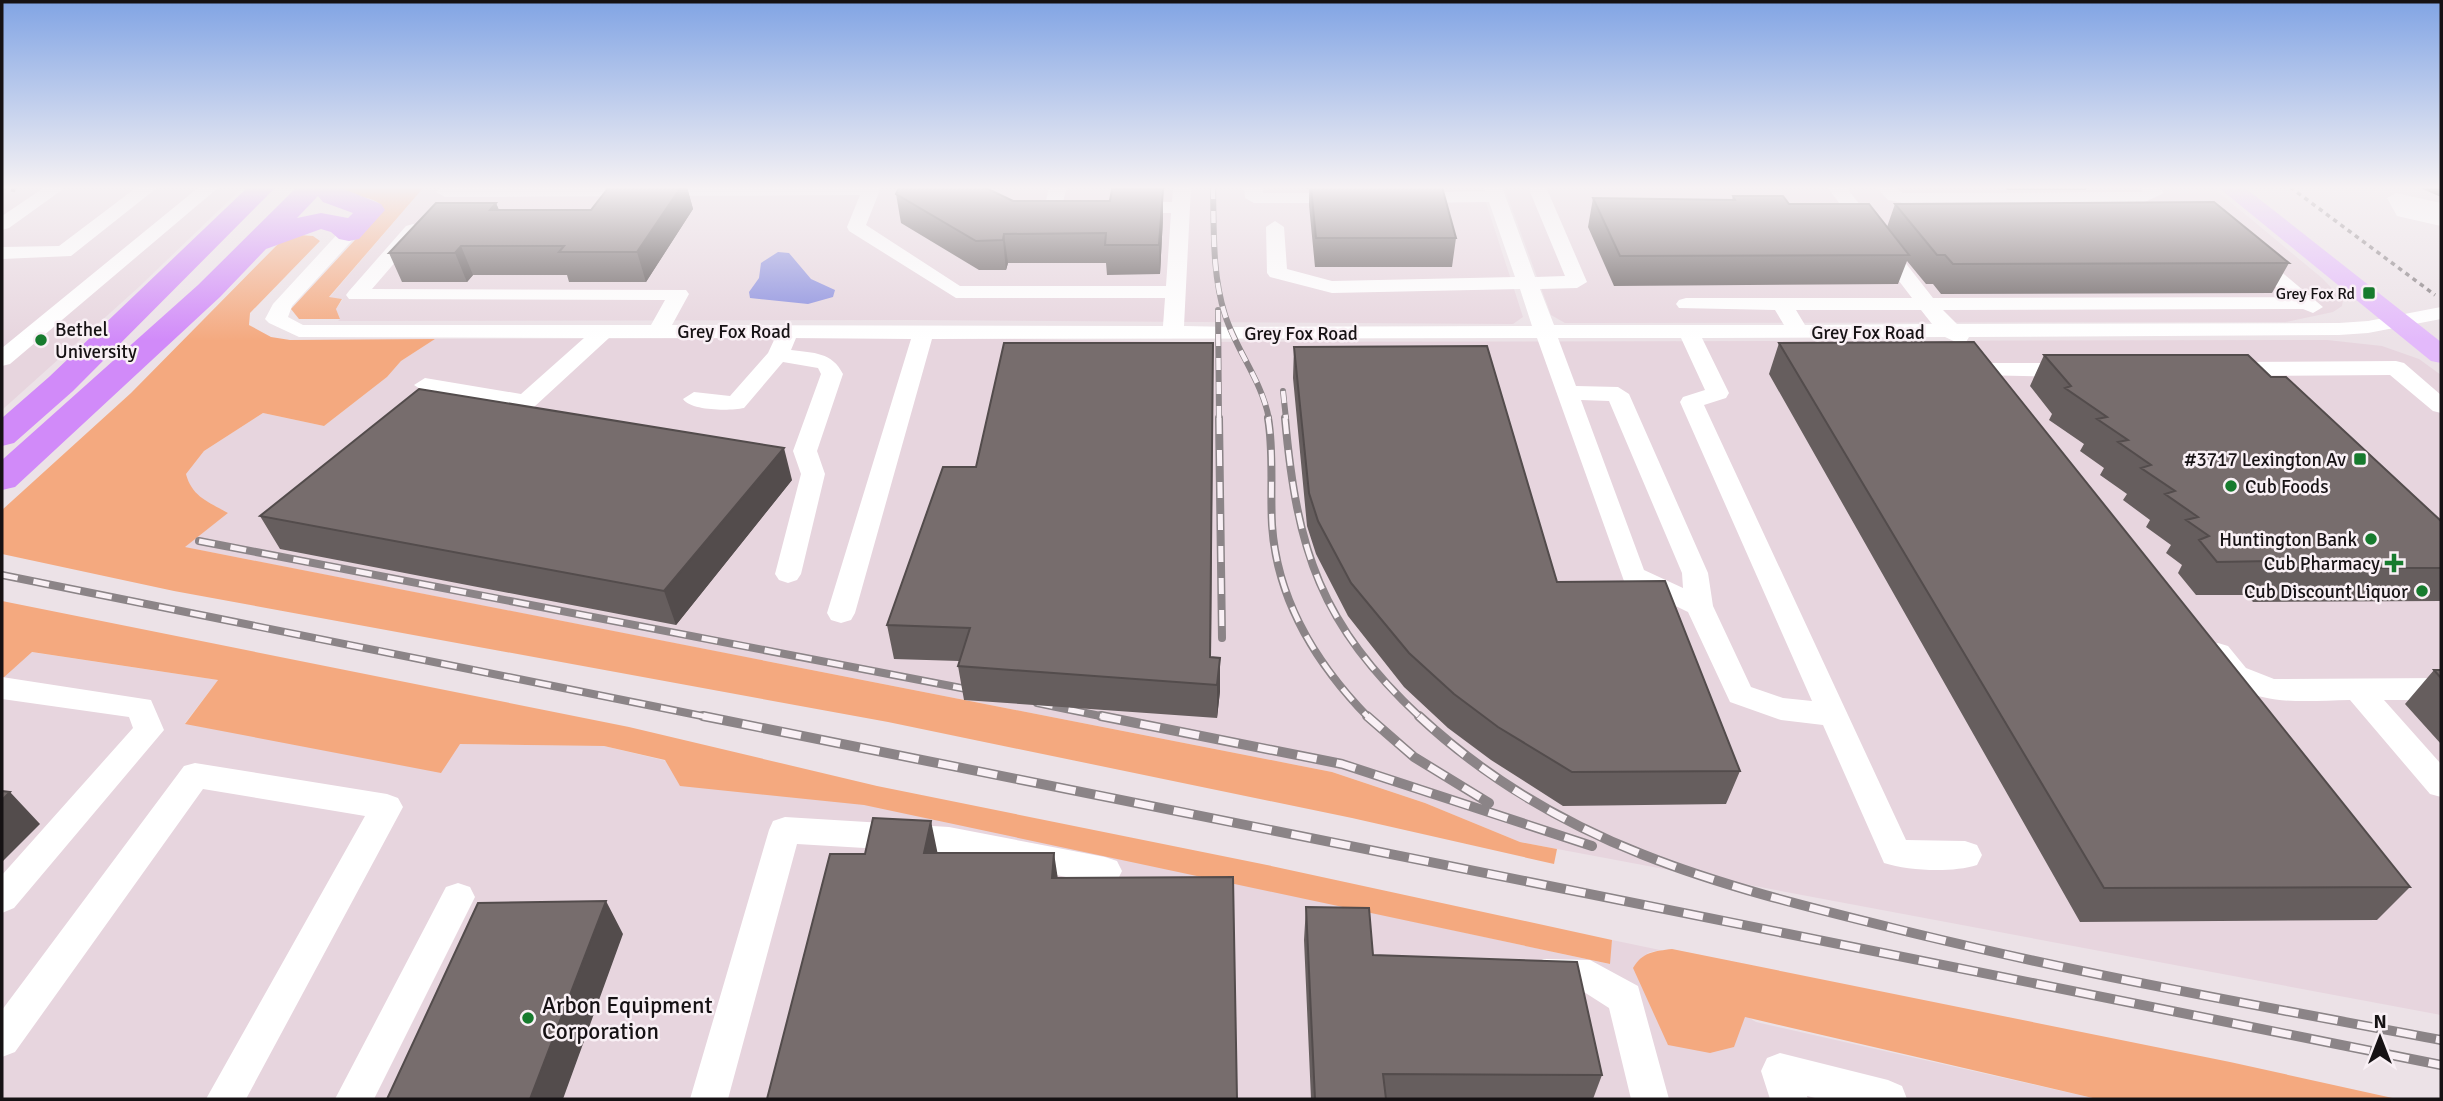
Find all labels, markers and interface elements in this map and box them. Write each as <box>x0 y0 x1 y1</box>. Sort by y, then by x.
place label: Grey Fox Rd <box>2276 284 2355 304</box>
marker: Grey Fox Rd <box>2361 285 2377 301</box>
place label: Bethel University <box>55 318 137 364</box>
street label: Grey Fox Road <box>677 320 791 344</box>
street label: Grey Fox Road <box>1811 321 1925 345</box>
street label: Grey Fox Road <box>1244 322 1358 346</box>
marker: Bethel University <box>33 332 49 348</box>
place label: #3717 Lexington Av <box>2184 448 2346 472</box>
marker: #3717 Lexington Av <box>2352 451 2368 467</box>
place label: Cub Foods <box>2245 475 2328 499</box>
marker: Cub Foods <box>2223 478 2239 494</box>
place label: Huntington Bank <box>2219 528 2357 552</box>
marker: Huntington Bank <box>2363 531 2379 547</box>
place label: Cub Pharmacy <box>2264 552 2380 576</box>
marker: Cub Pharmacy <box>2386 555 2402 571</box>
place label: Cub Discount Liquor <box>2244 580 2408 604</box>
marker: Cub Discount Liquor <box>2414 583 2430 599</box>
place label: Arbon Equipment Corporation <box>542 991 713 1046</box>
north arrow <box>2345 1003 2415 1073</box>
marker: Arbon Equipment Corporation <box>520 1010 536 1026</box>
text: N <box>2373 1010 2387 1034</box>

